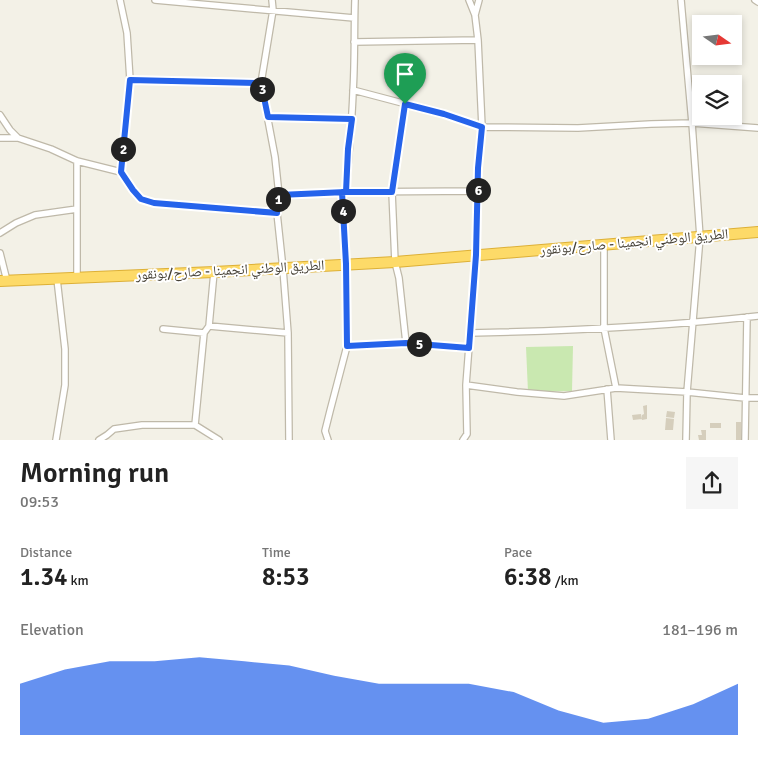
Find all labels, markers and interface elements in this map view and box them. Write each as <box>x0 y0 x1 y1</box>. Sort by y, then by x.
north arrow <box>692 15 742 65</box>
map controls <box>692 15 742 125</box>
pin <box>384 53 426 104</box>
icon: arrive <box>391 60 419 88</box>
button: layers <box>692 75 742 125</box>
pin: 3 <box>250 76 274 102</box>
text: 3 <box>259 81 266 98</box>
pin: 2 <box>110 136 136 162</box>
text: 2 <box>120 141 127 158</box>
pin: 6 <box>466 178 490 202</box>
text: 6 <box>475 182 482 199</box>
pin: 1 <box>266 186 290 212</box>
text: 1 <box>275 191 282 208</box>
pin: 4 <box>330 198 356 224</box>
text: 4 <box>340 203 347 220</box>
street label: الطريق الوطني انجمينا - صارح/بونقور <box>538 225 729 261</box>
street label: الطريق الوطني انجمينا - صارح/بونقور <box>134 257 325 286</box>
pin: 5 <box>406 332 432 356</box>
text: 5 <box>416 336 423 353</box>
text: Morning run <box>20 456 169 490</box>
button: share <box>686 457 738 509</box>
text: 09:53 <box>20 492 59 512</box>
text: Distance <box>20 544 72 561</box>
text: Time <box>262 544 291 561</box>
text: Pace <box>504 544 532 561</box>
text: 1.34 <box>20 561 67 592</box>
text: 8:53 <box>262 561 310 592</box>
text: 6:38 <box>504 561 552 592</box>
text: km <box>67 572 89 589</box>
text: /km <box>552 572 579 589</box>
text: Elevation <box>20 620 84 640</box>
text: 181–196 m <box>662 620 738 640</box>

